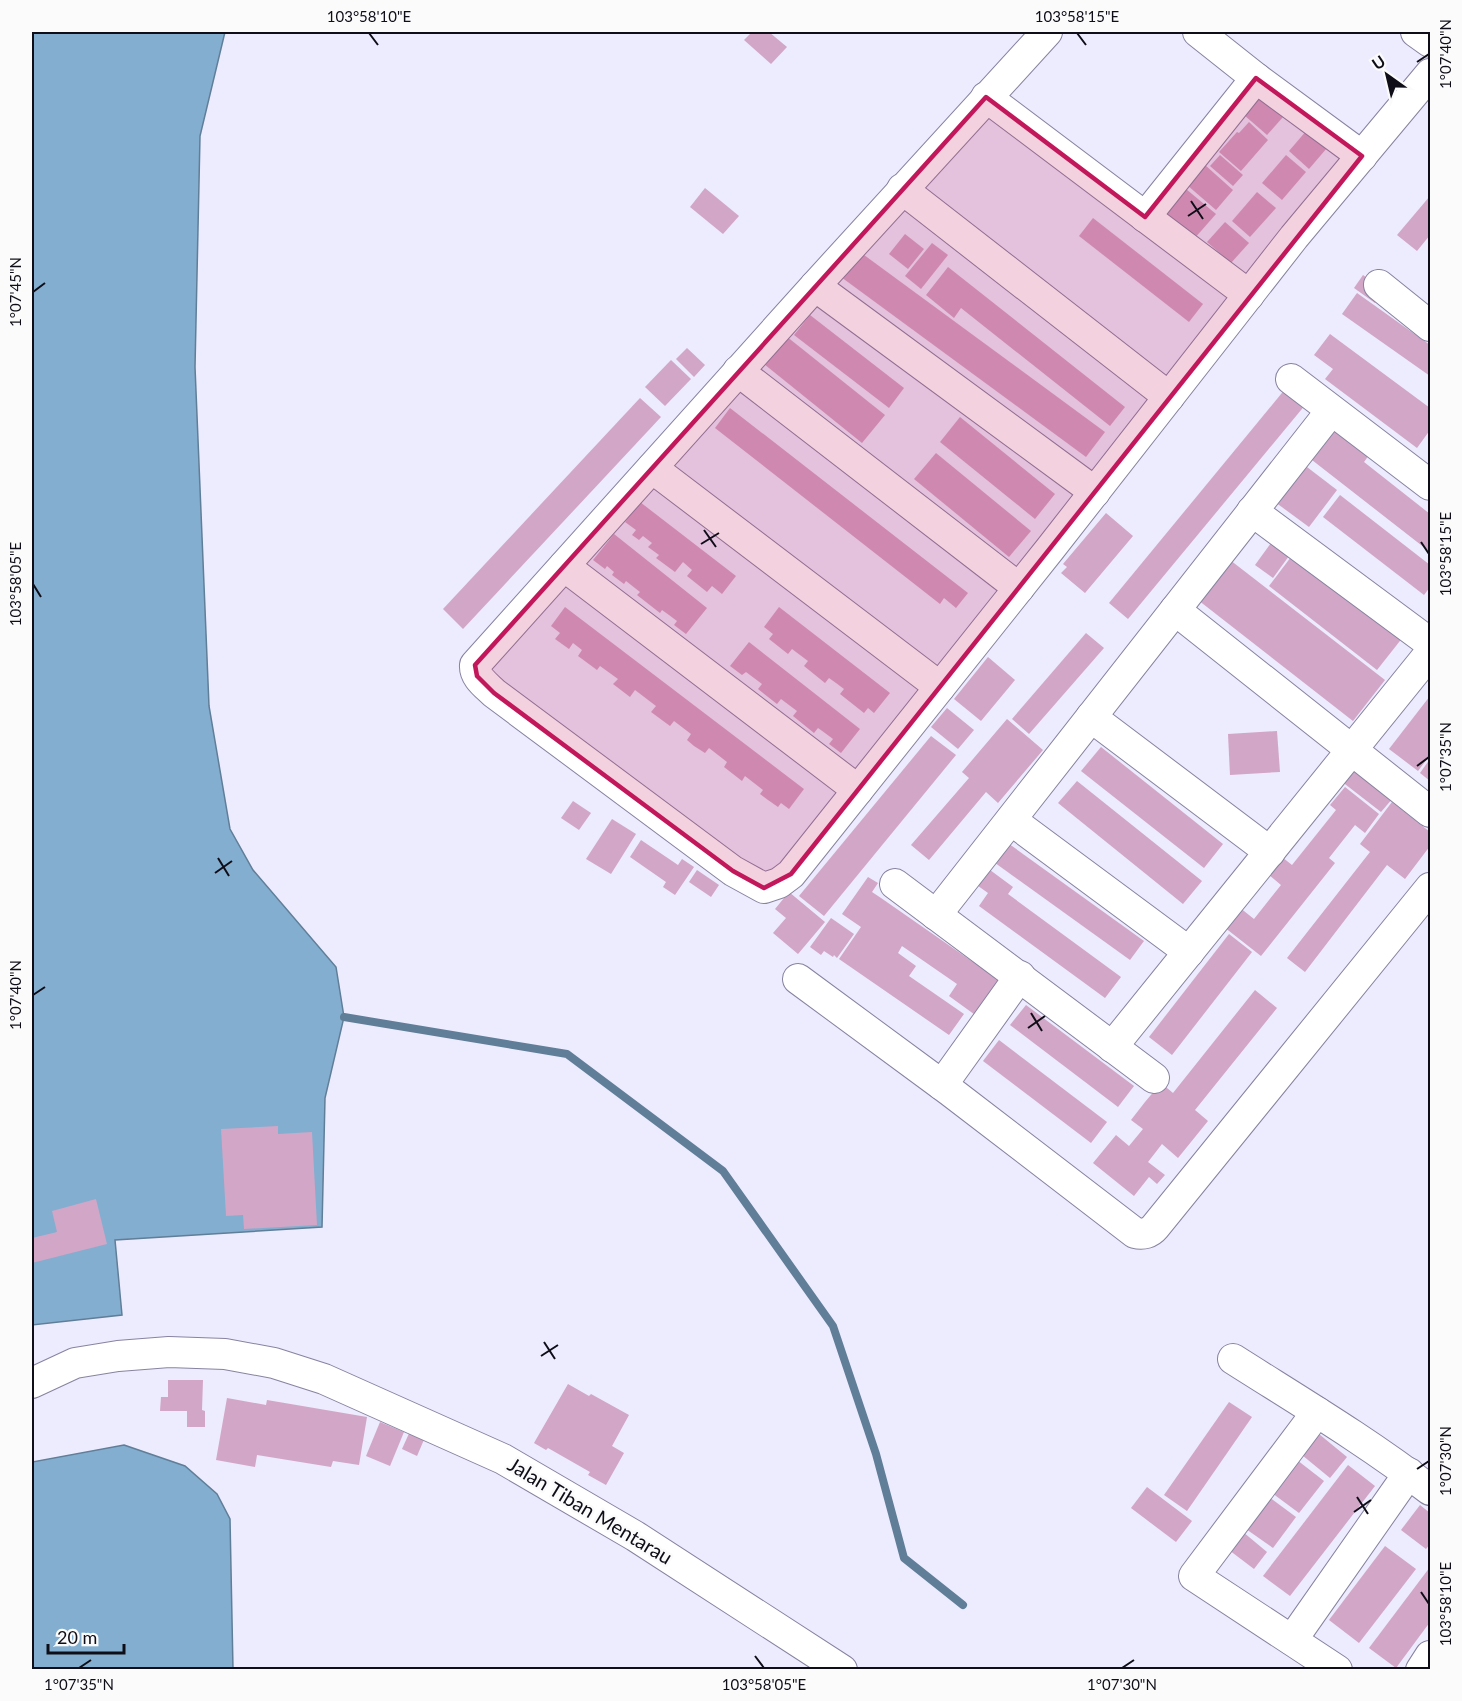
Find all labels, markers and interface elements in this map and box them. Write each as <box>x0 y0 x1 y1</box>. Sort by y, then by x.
text: 103°58'10"E <box>327 7 411 25</box>
text: 103°58'15"E <box>1035 7 1119 25</box>
text: 1°07'40"N <box>1436 19 1454 89</box>
north arrow <box>1357 45 1417 105</box>
text: U <box>1368 51 1389 73</box>
text: 1°07'45"N <box>6 257 24 327</box>
text: 103°58'15"E <box>1436 512 1454 596</box>
text: 103°58'05"E <box>6 542 24 626</box>
text: 1°07'35"N <box>1436 722 1454 792</box>
text: 1°07'40"N <box>6 960 24 1030</box>
text: 1°07'30"N <box>1436 1426 1454 1496</box>
street label: Jalan Tiban Mentarau <box>504 1452 677 1569</box>
text: 103°58'10"E <box>1436 1562 1454 1646</box>
scale bar <box>48 1617 124 1655</box>
text: 20 m <box>57 1626 97 1648</box>
text: 1°07'35"N <box>44 1675 114 1693</box>
text: 103°58'05"E <box>722 1675 806 1693</box>
text: 1°07'30"N <box>1087 1675 1157 1693</box>

